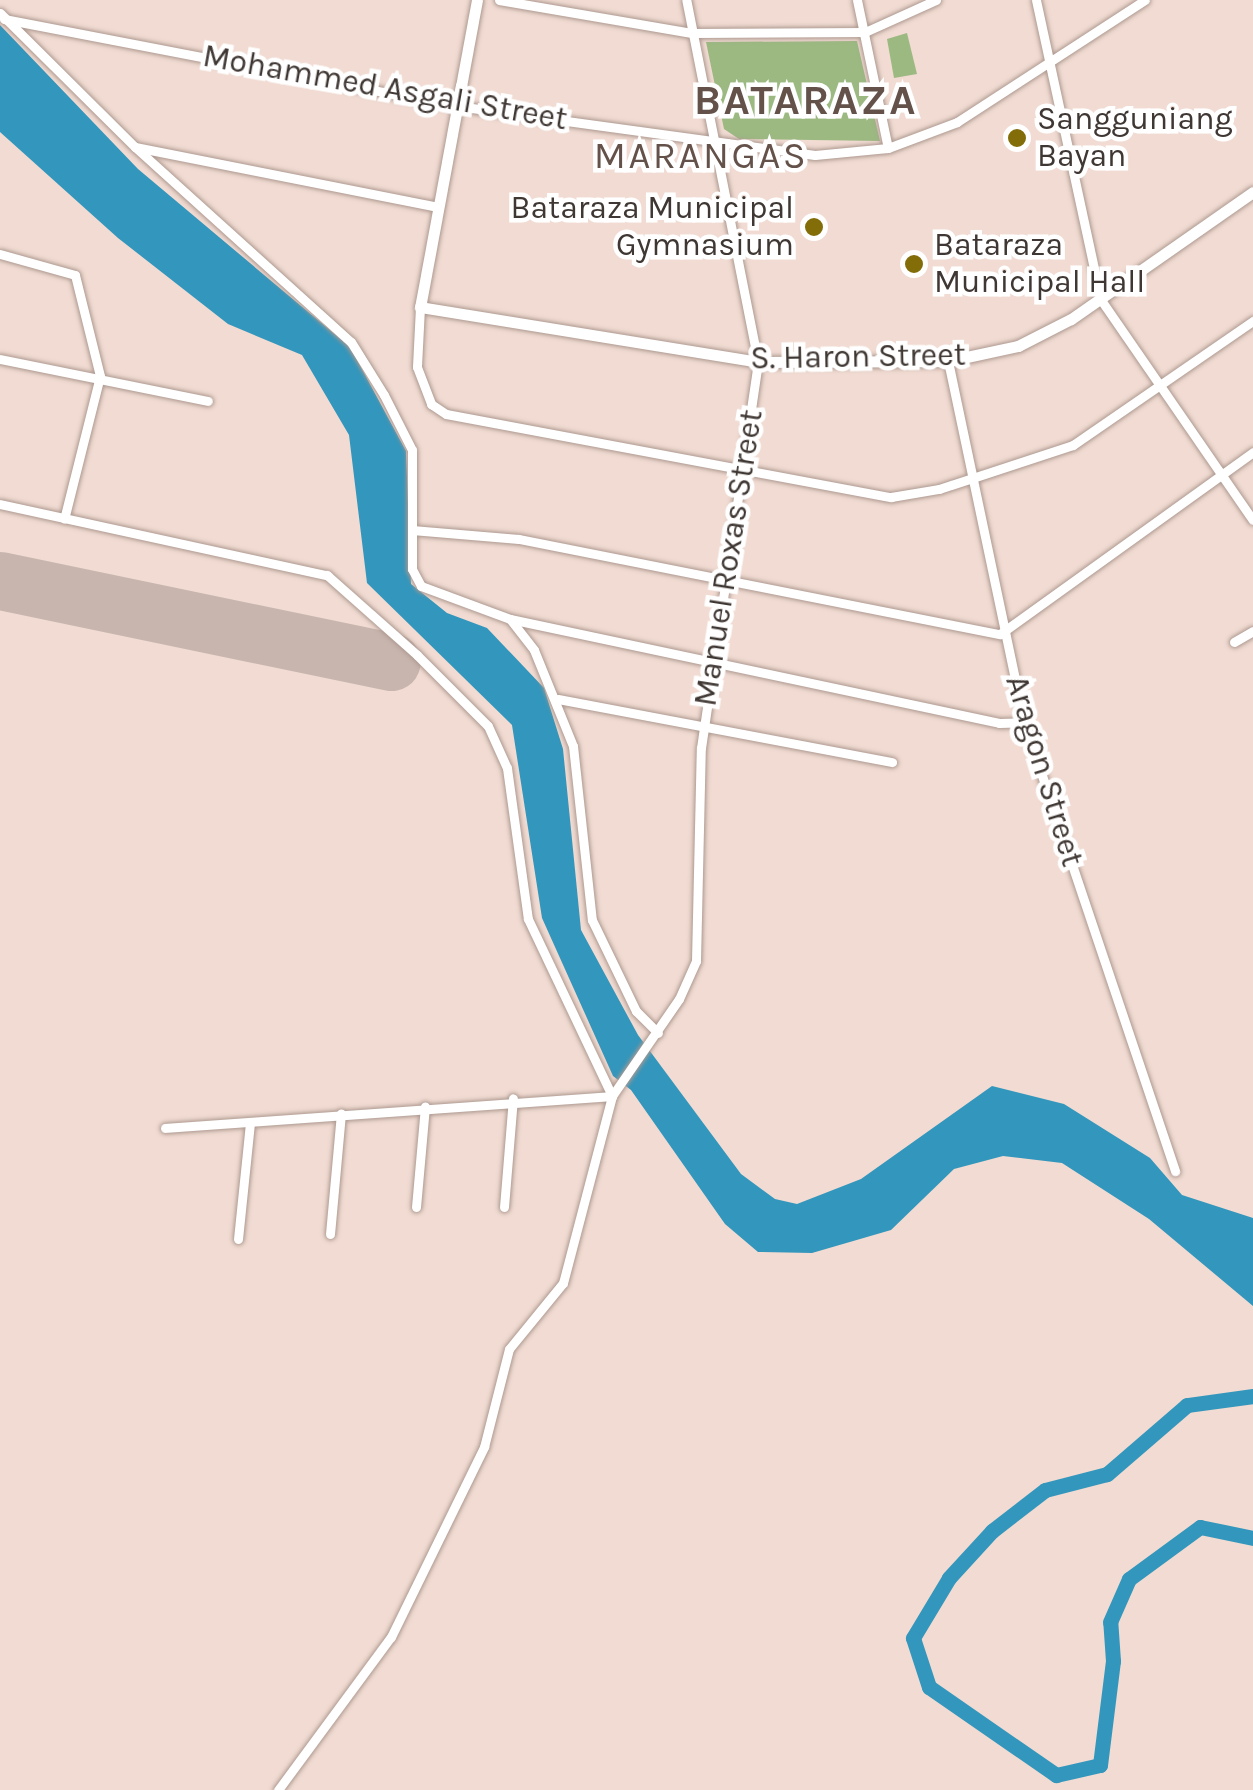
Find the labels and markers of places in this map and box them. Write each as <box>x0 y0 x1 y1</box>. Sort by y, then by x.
place label: Sangguniang Bayan <box>1037 101 1233 176</box>
marker: Sangguniang Bayan <box>1006 127 1028 149</box>
place label: Bataraza Municipal Gymnasium <box>511 190 794 265</box>
marker: Bataraza Municipal Gymnasium <box>803 216 825 238</box>
place label: Bataraza Municipal Hall <box>934 227 1145 302</box>
marker: Bataraza Municipal Hall <box>903 253 925 275</box>

